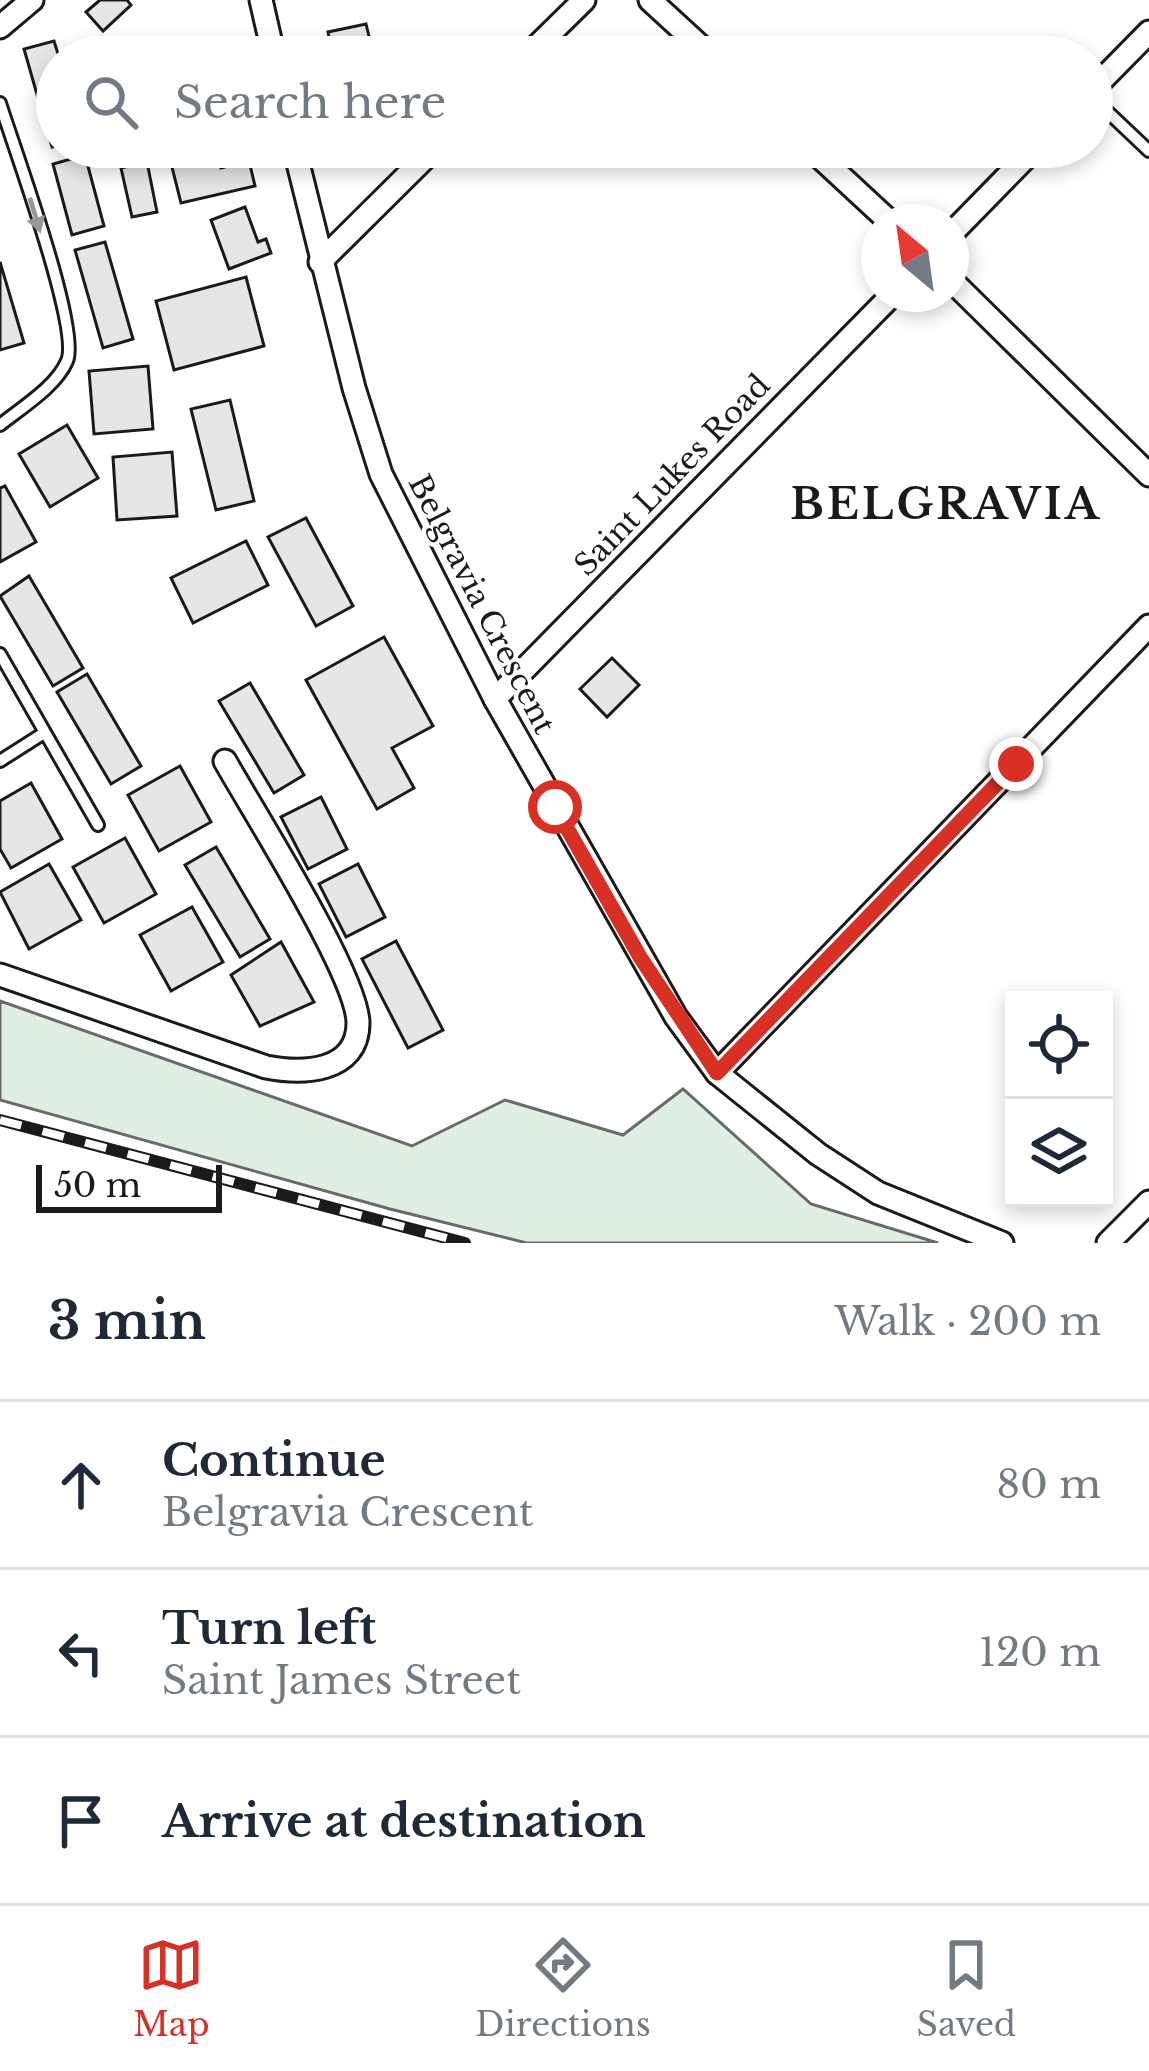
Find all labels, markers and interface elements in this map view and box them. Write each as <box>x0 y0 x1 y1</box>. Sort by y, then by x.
search box <box>36 36 1113 168</box>
icon: search <box>78 69 144 135</box>
text: Search here <box>174 74 446 130</box>
one-way arrow <box>26 197 45 233</box>
north arrow <box>861 204 969 312</box>
street label: Saint Lukes Road <box>567 367 777 583</box>
street label: Belgravia Crescent <box>401 468 564 740</box>
district label: BELGRAVIA <box>790 478 1102 530</box>
route end <box>989 737 1043 791</box>
route start <box>528 780 582 834</box>
map controls <box>1005 991 1113 1207</box>
button: locate <box>1005 991 1113 1099</box>
button: layers <box>1005 1099 1113 1207</box>
scale bar <box>36 1159 222 1212</box>
text: 50 m <box>54 1165 141 1206</box>
text: 3 min <box>48 1290 206 1353</box>
text: Walk · 200 m <box>835 1297 1101 1346</box>
text: Continue <box>162 1432 386 1488</box>
icon: ahead <box>48 1452 114 1518</box>
text: 80 m <box>996 1460 1101 1509</box>
text: Belgravia Crescent <box>162 1488 534 1537</box>
text: Turn left <box>162 1600 376 1656</box>
icon: left <box>48 1620 114 1686</box>
text: 120 m <box>979 1628 1101 1677</box>
text: Saint James Street <box>162 1656 521 1705</box>
icon: arrive <box>48 1788 114 1854</box>
text: Arrive at destination <box>162 1793 646 1849</box>
tab: Map <box>133 1932 210 2045</box>
tab: Directions <box>475 1932 651 2045</box>
tab: Saved <box>917 1932 1016 2045</box>

